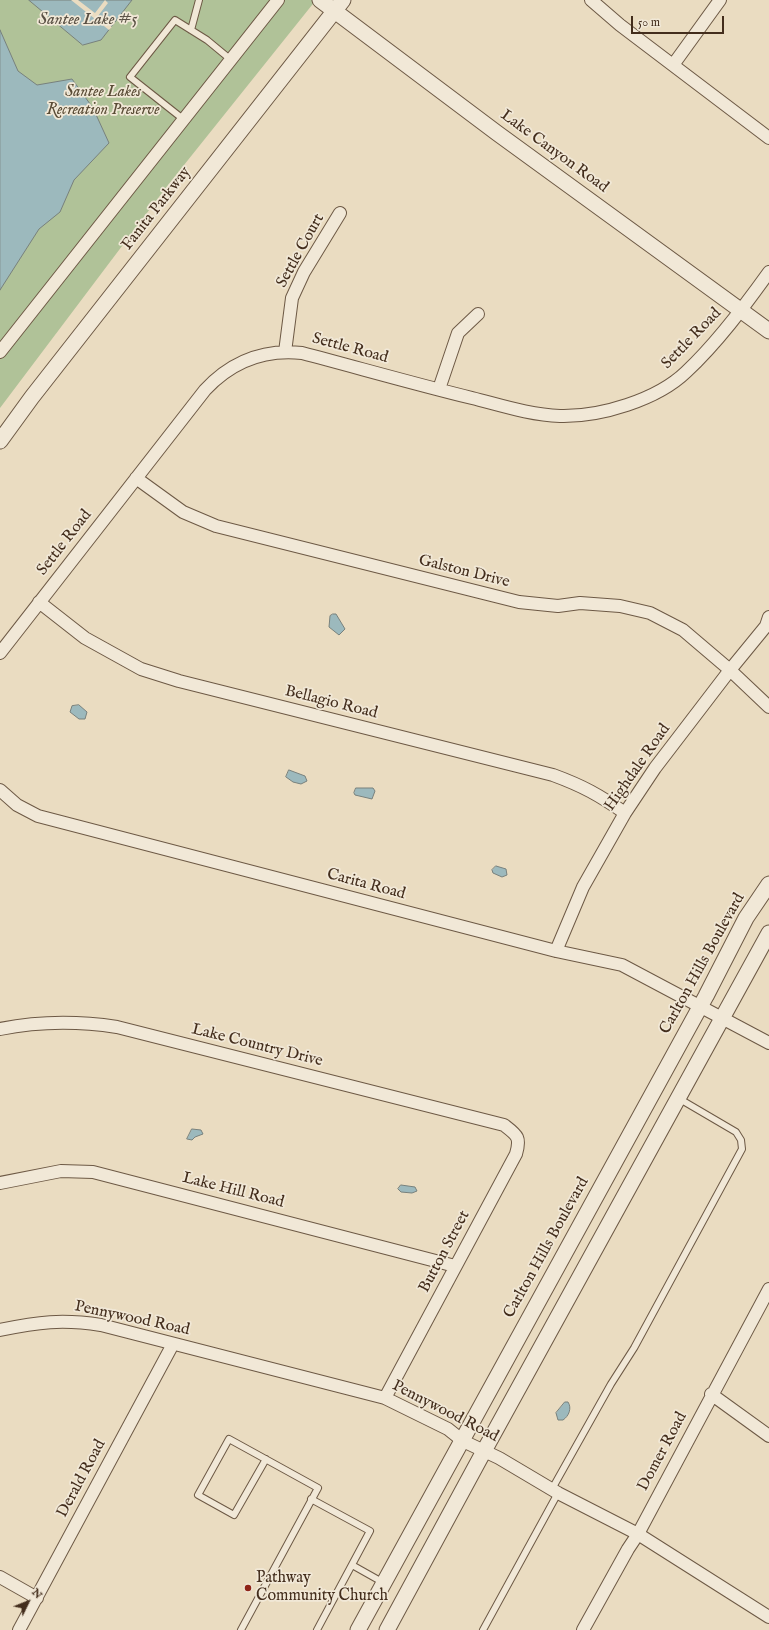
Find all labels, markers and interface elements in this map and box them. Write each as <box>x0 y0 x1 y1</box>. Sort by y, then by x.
scale bar <box>633 8 726 34</box>
water label: Santee Lake #5 <box>38 11 138 31</box>
text: 50 m <box>638 15 660 30</box>
park label: Santee Lakes Recreation Preserve <box>47 83 159 121</box>
street label: Lake Canyon Road <box>496 106 612 198</box>
street label: Fanita Parkway <box>118 163 196 255</box>
street label: Settle Court <box>273 211 329 291</box>
street label: Settle Road <box>658 304 726 374</box>
street label: Settle Road <box>310 330 390 368</box>
street label: Settle Road <box>33 506 97 580</box>
street label: Galston Drive <box>417 551 511 593</box>
street label: Bellagio Road <box>283 682 379 724</box>
street label: Highdale Road <box>601 721 675 815</box>
street label: Carita Road <box>325 865 407 905</box>
street label: Carlton Hills Boulevard <box>656 890 750 1038</box>
street label: Lake Country Drive <box>189 1020 325 1072</box>
street label: Lake Hill Road <box>180 1169 286 1213</box>
street label: Carlton Hills Boulevard <box>500 1174 594 1322</box>
street label: Button Street <box>415 1208 475 1296</box>
street label: Pennywood Road <box>73 1297 191 1341</box>
street label: Pennywood Road <box>389 1377 501 1447</box>
street label: Domer Road <box>634 1409 692 1495</box>
street label: Derald Road <box>53 1437 111 1521</box>
place label: Pathway Community Church <box>256 1569 388 1607</box>
north arrow <box>8 1582 48 1622</box>
marker: Pathway Community Church <box>243 1583 253 1593</box>
text: N <box>28 1586 45 1602</box>

